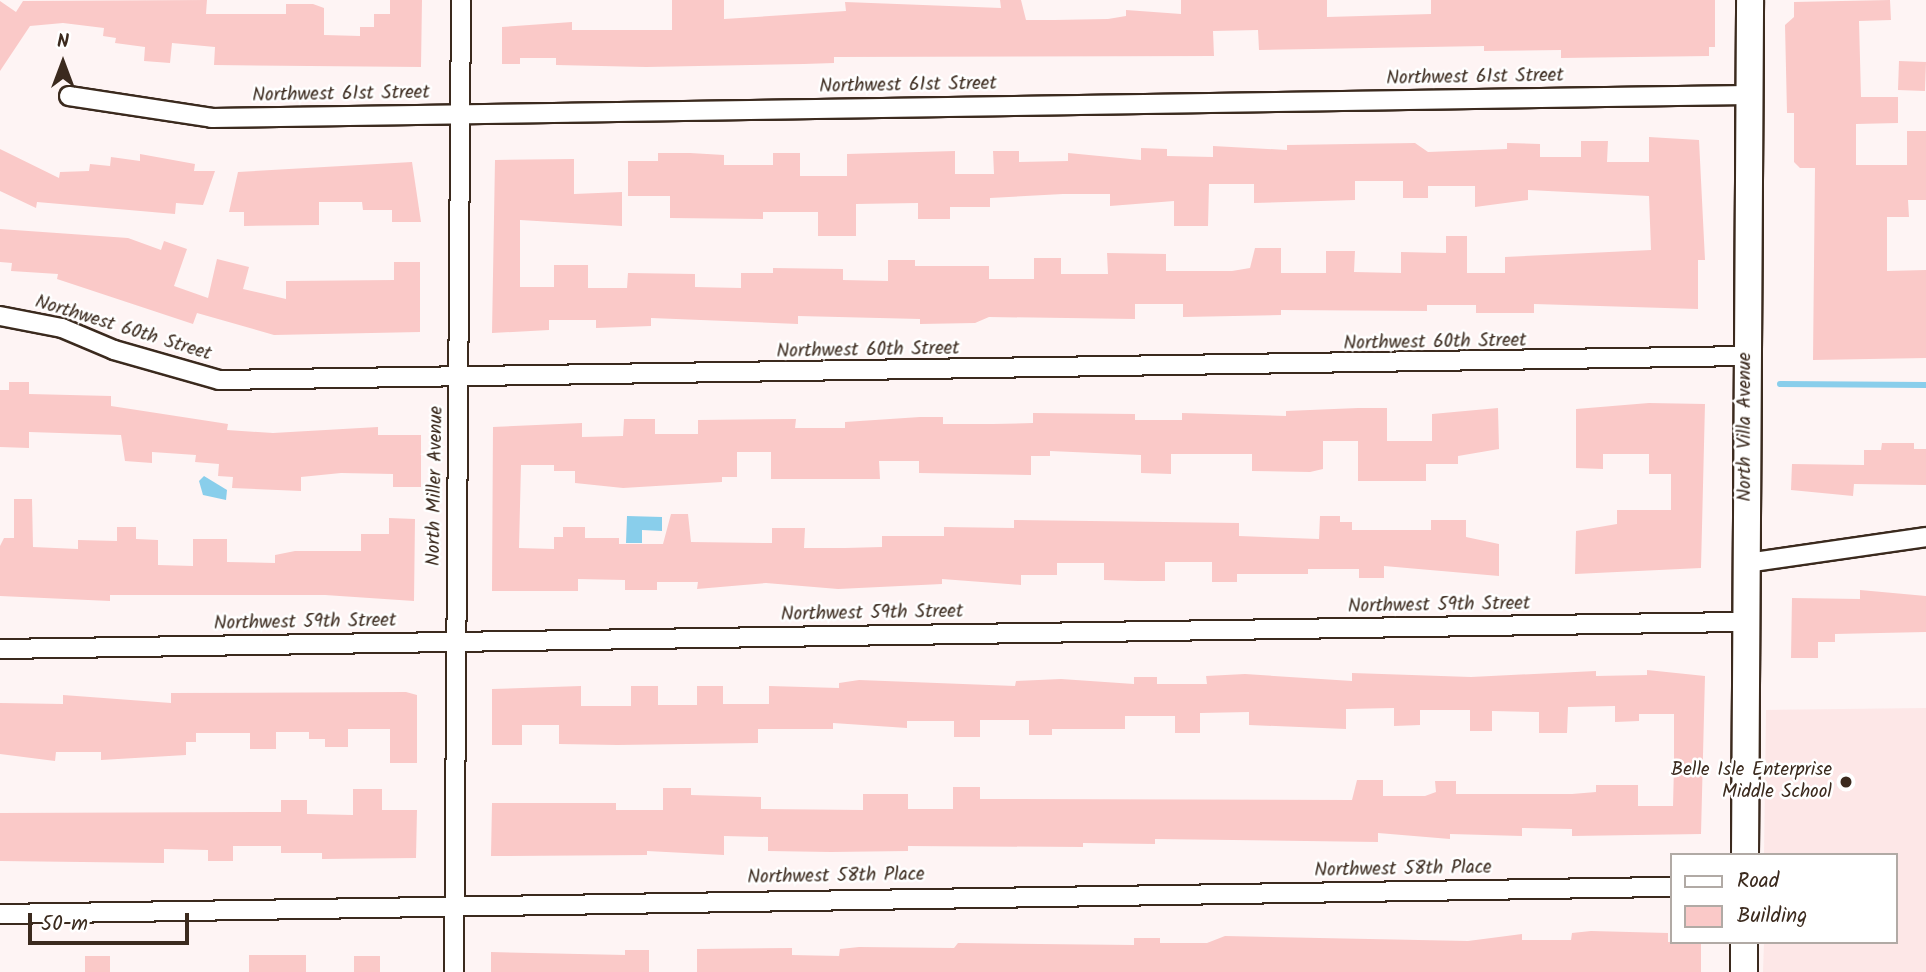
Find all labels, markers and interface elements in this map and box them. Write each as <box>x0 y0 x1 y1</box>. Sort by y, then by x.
text: N <box>57 27 69 57</box>
north arrow <box>28 28 98 98</box>
street label: Northwest 61st Street <box>1386 65 1564 91</box>
street label: Northwest 61st Street <box>819 73 997 99</box>
street label: Northwest 61st Street <box>252 82 430 108</box>
street label: Northwest 60th Street <box>32 291 214 367</box>
street label: Northwest 60th Street <box>1343 330 1527 356</box>
street label: Northwest 60th Street <box>776 338 960 364</box>
street label: North Villa Avenue <box>1735 352 1757 502</box>
street label: North Miller Avenue <box>423 406 449 566</box>
street label: Northwest 59th Street <box>1348 593 1530 619</box>
street label: Northwest 59th Street <box>781 601 963 627</box>
street label: Northwest 59th Street <box>214 610 396 636</box>
place label: Belle Isle Enterprise Middle School <box>1671 760 1832 804</box>
marker: Belle Isle Enterprise Middle School <box>1838 774 1854 790</box>
legend <box>1671 853 1898 944</box>
street label: Northwest 58th Place <box>1314 857 1492 883</box>
street label: Northwest 58th Place <box>747 864 925 890</box>
text: Road <box>1737 865 1779 898</box>
scale bar <box>32 898 192 942</box>
text: Building <box>1737 900 1807 933</box>
text: 50 m <box>41 908 88 941</box>

